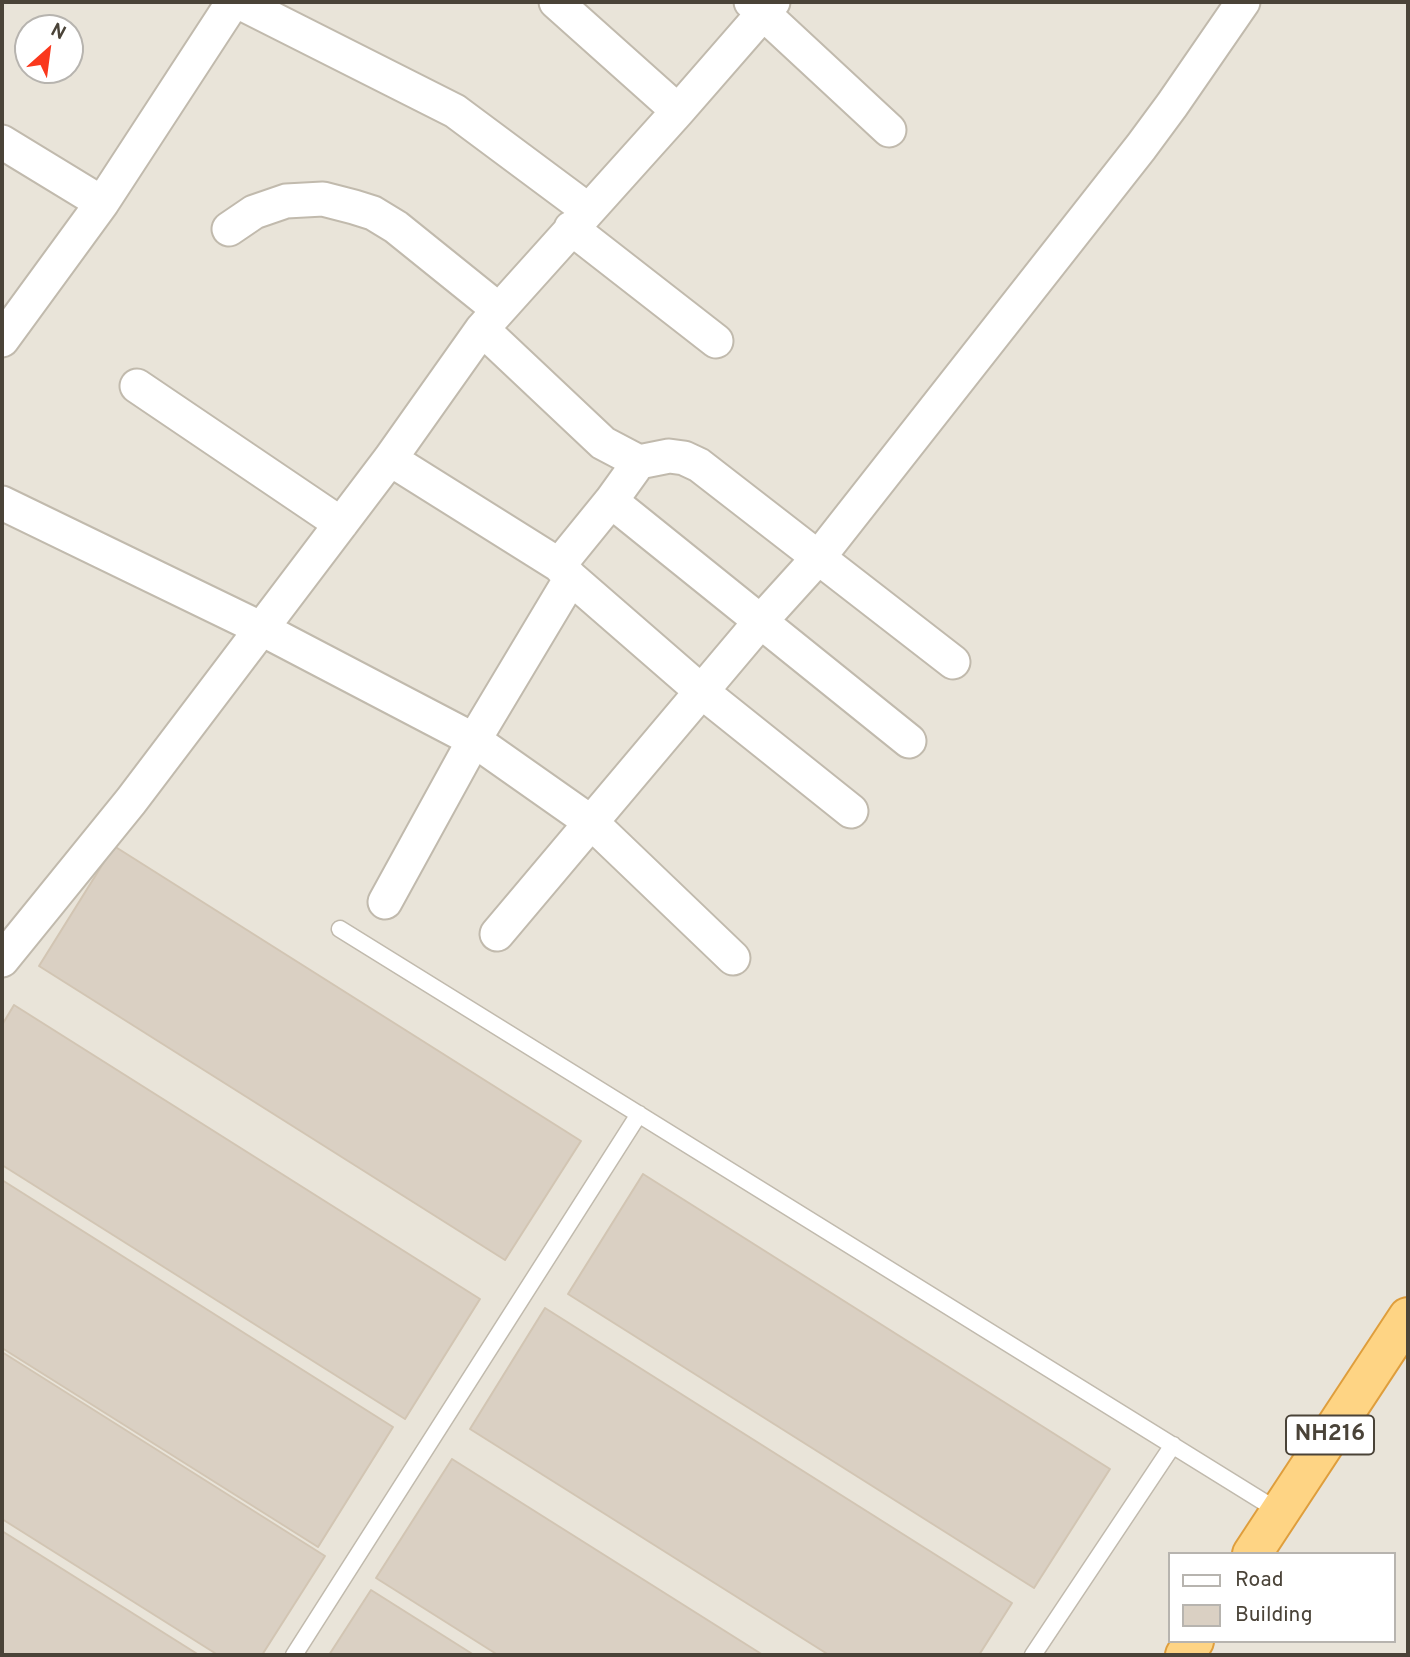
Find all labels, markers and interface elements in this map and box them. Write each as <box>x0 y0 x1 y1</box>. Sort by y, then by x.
north arrow <box>14 14 84 84</box>
text: N <box>46 18 70 46</box>
road number: NH216 <box>1286 1416 1374 1454</box>
legend <box>1168 1552 1396 1643</box>
text: Road <box>1235 1567 1284 1594</box>
text: Building <box>1235 1602 1313 1629</box>

